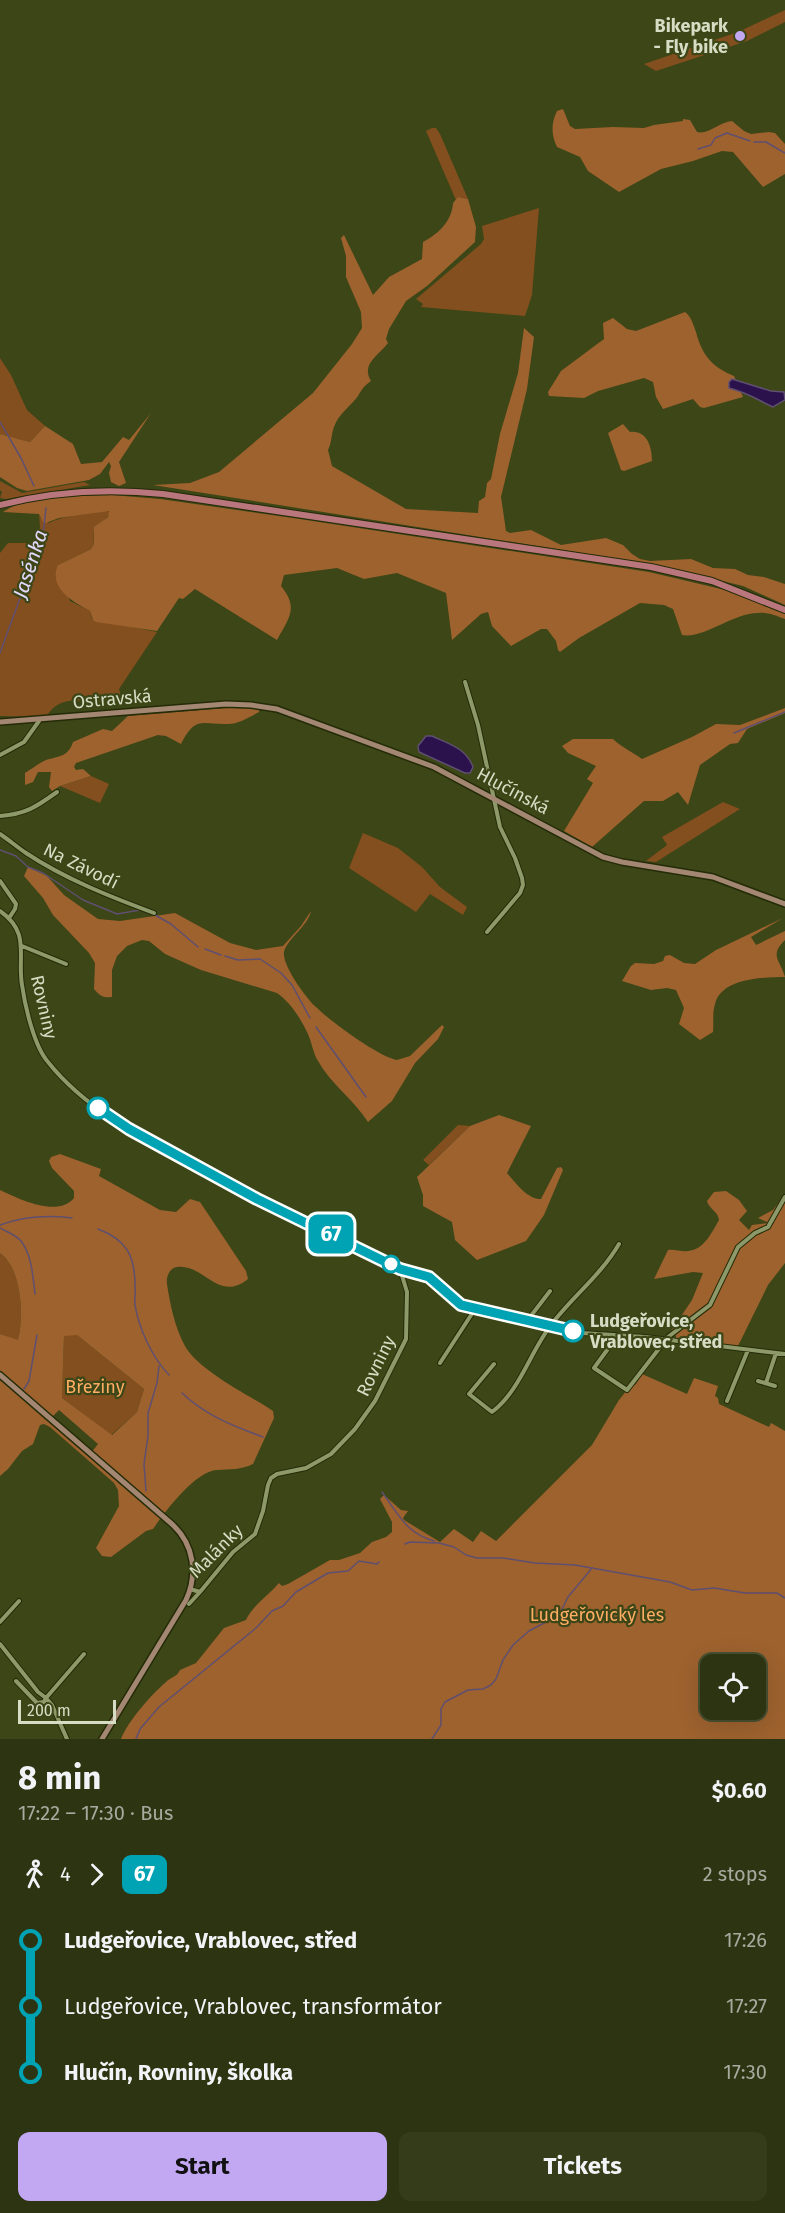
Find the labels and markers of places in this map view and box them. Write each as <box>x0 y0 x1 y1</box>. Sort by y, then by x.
place label: Bikepark - Fly bike <box>654 15 729 58</box>
marker: Bikepark - Fly bike <box>733 29 747 43</box>
unlabelled marker <box>87 1097 109 1119</box>
unlabelled marker <box>382 1255 400 1273</box>
place label: Ludgeřovice, Vrablovec, střed <box>589 1310 722 1353</box>
marker: Ludgeřovice, Vrablovec, střed <box>562 1320 584 1342</box>

